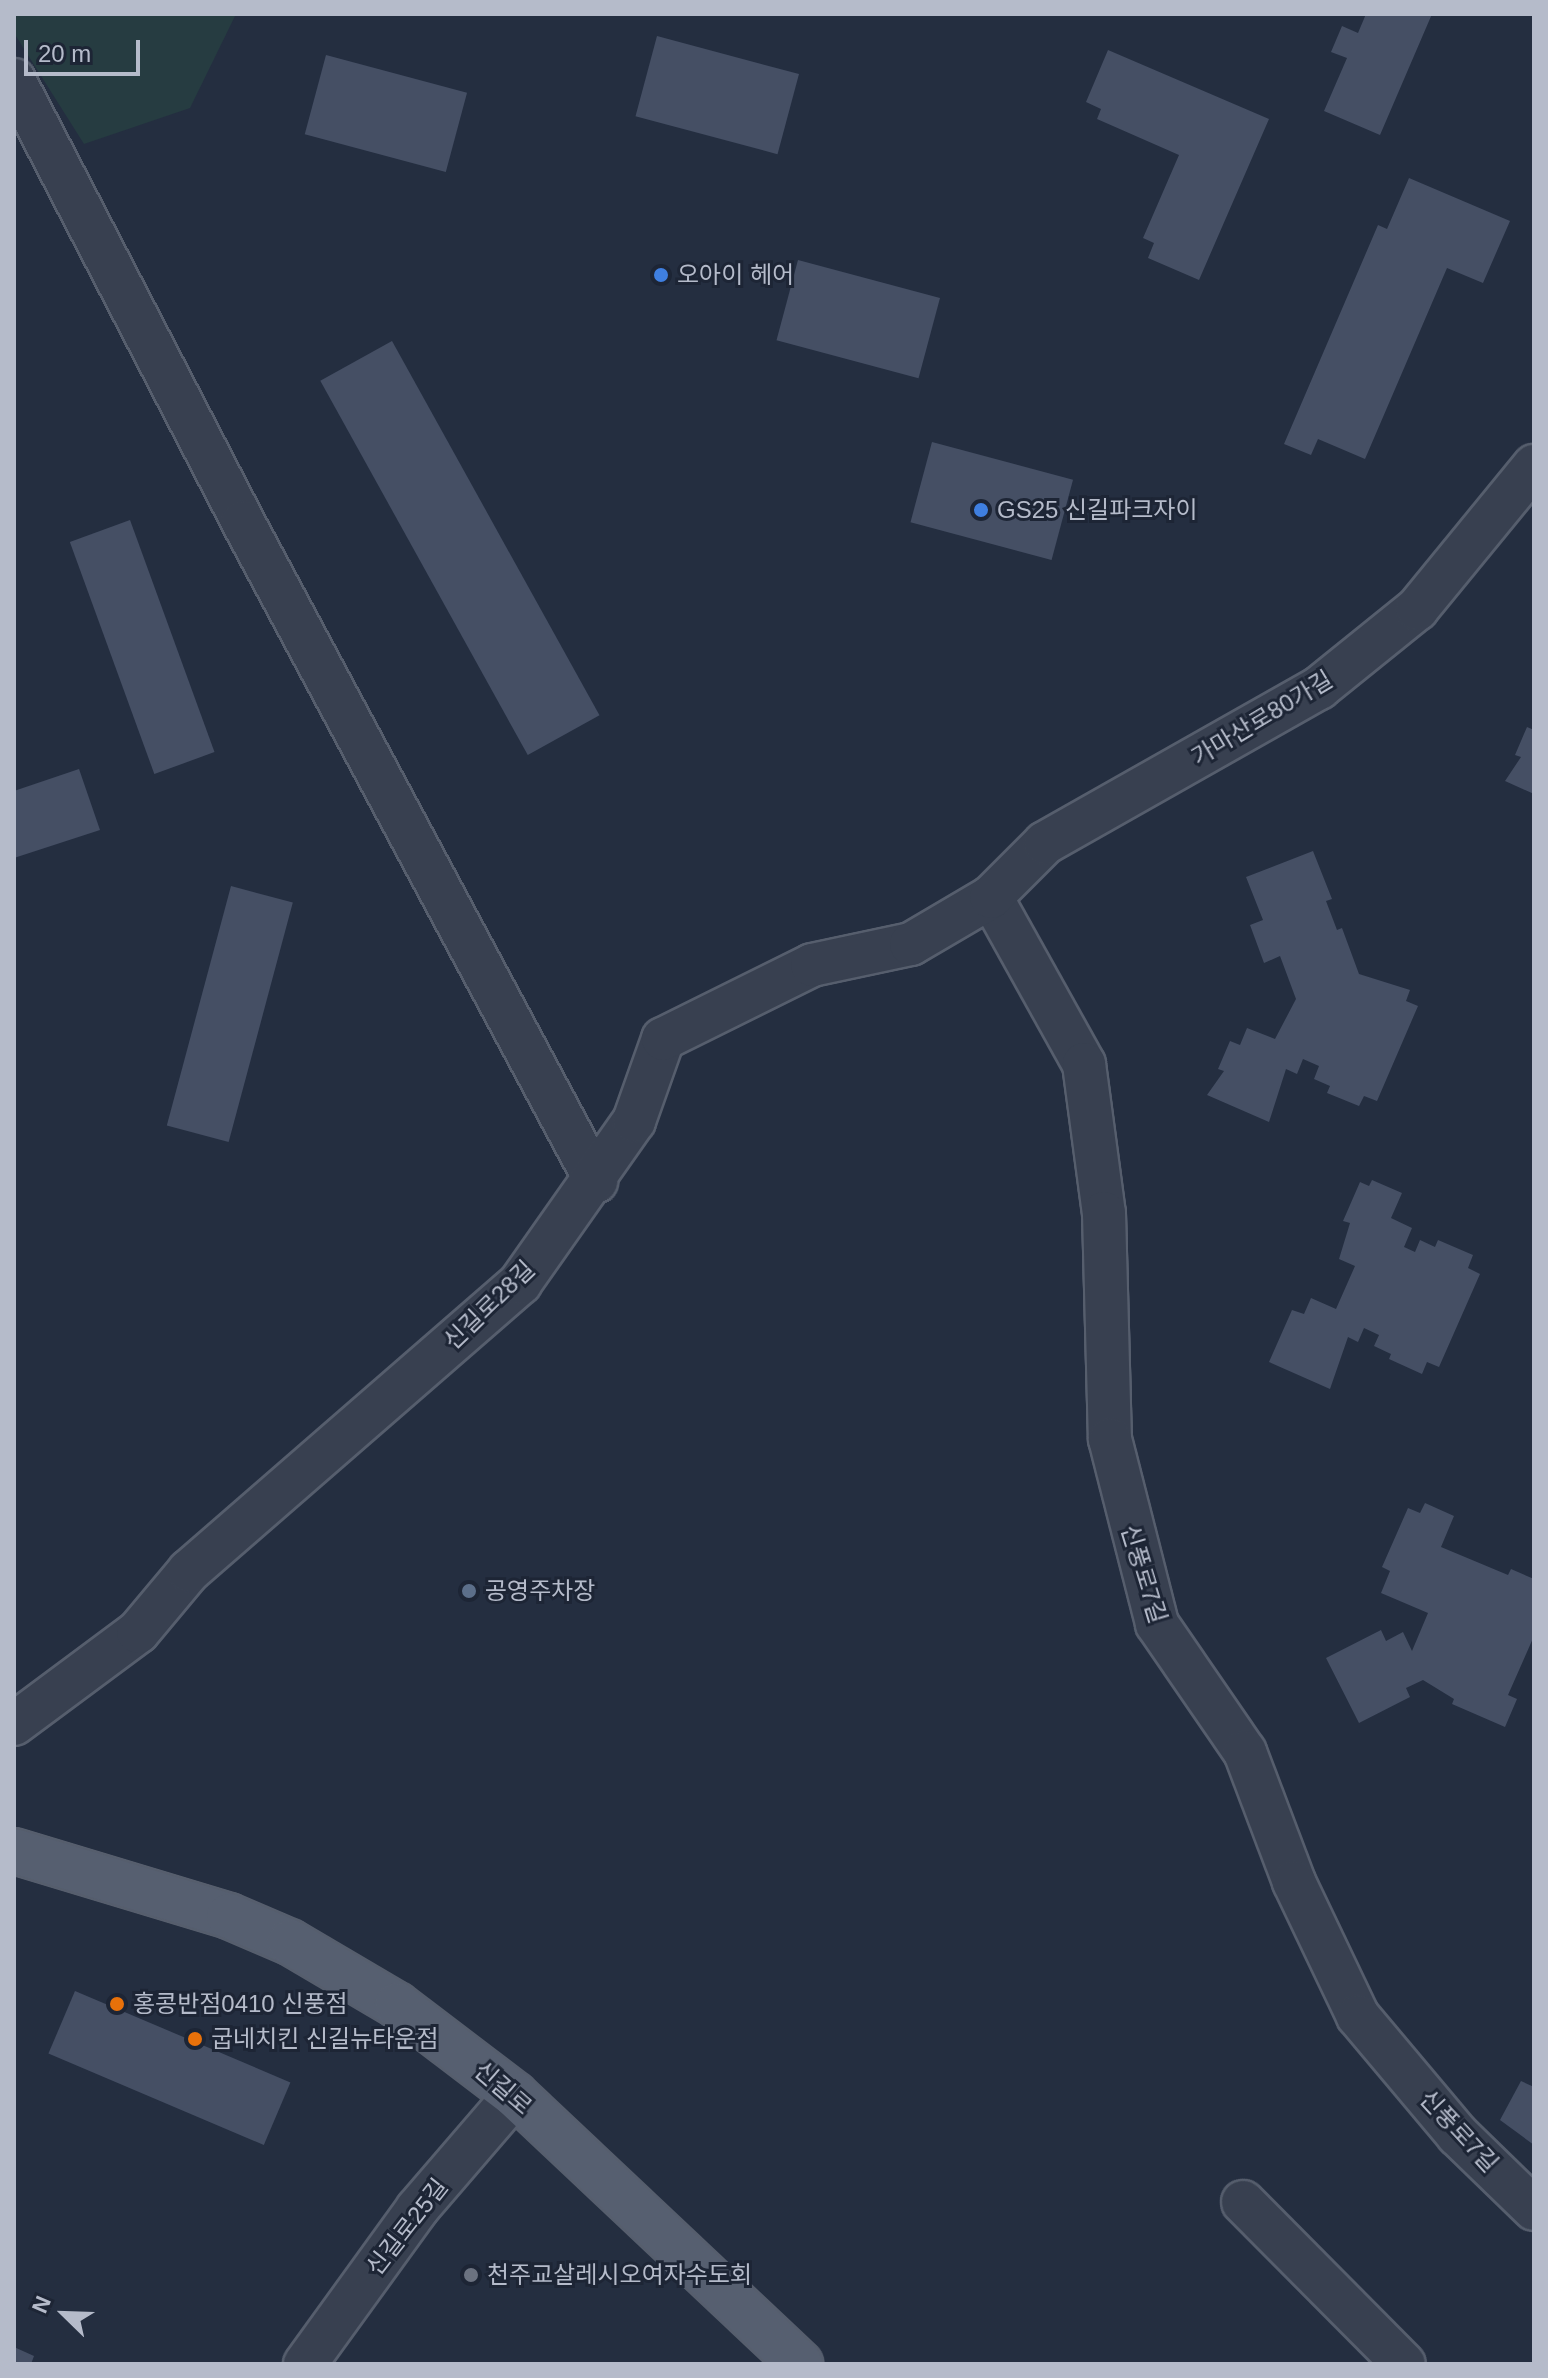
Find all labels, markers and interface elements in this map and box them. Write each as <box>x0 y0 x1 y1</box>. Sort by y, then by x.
scale bar <box>28 24 144 74</box>
text: 20 m <box>38 40 91 67</box>
place label: 오아이 헤어 <box>677 261 794 289</box>
marker: 오아이 헤어 <box>652 266 670 284</box>
place label: GS25 신길파크자이 <box>997 496 1198 524</box>
marker: GS25 신길파크자이 <box>972 501 990 519</box>
street label: 가마산로80가길 <box>1186 665 1338 771</box>
street label: 신길로28길 <box>438 1255 540 1355</box>
street label: 신풍로7길 <box>1115 1521 1173 1627</box>
place label: 공영주차장 <box>485 1577 595 1605</box>
marker: 공영주차장 <box>460 1582 478 1600</box>
place label: 홍콩반점0410 신풍점 <box>133 1990 348 2018</box>
marker: 홍콩반점0410 신풍점 <box>108 1995 126 2013</box>
place label: 굽네치킨 신길뉴타운점 <box>211 2025 438 2053</box>
marker: 굽네치킨 신길뉴타운점 <box>186 2030 204 2048</box>
street label: 신길로 <box>469 2055 537 2121</box>
street label: 신풍로7길 <box>1414 2084 1504 2178</box>
street label: 신길로25길 <box>360 2173 454 2281</box>
place label: 천주교살레시오여자수도회 <box>487 2261 752 2289</box>
marker: 천주교살레시오여자수도회 <box>462 2266 480 2284</box>
north arrow <box>24 2274 104 2354</box>
text: N <box>27 2292 56 2317</box>

